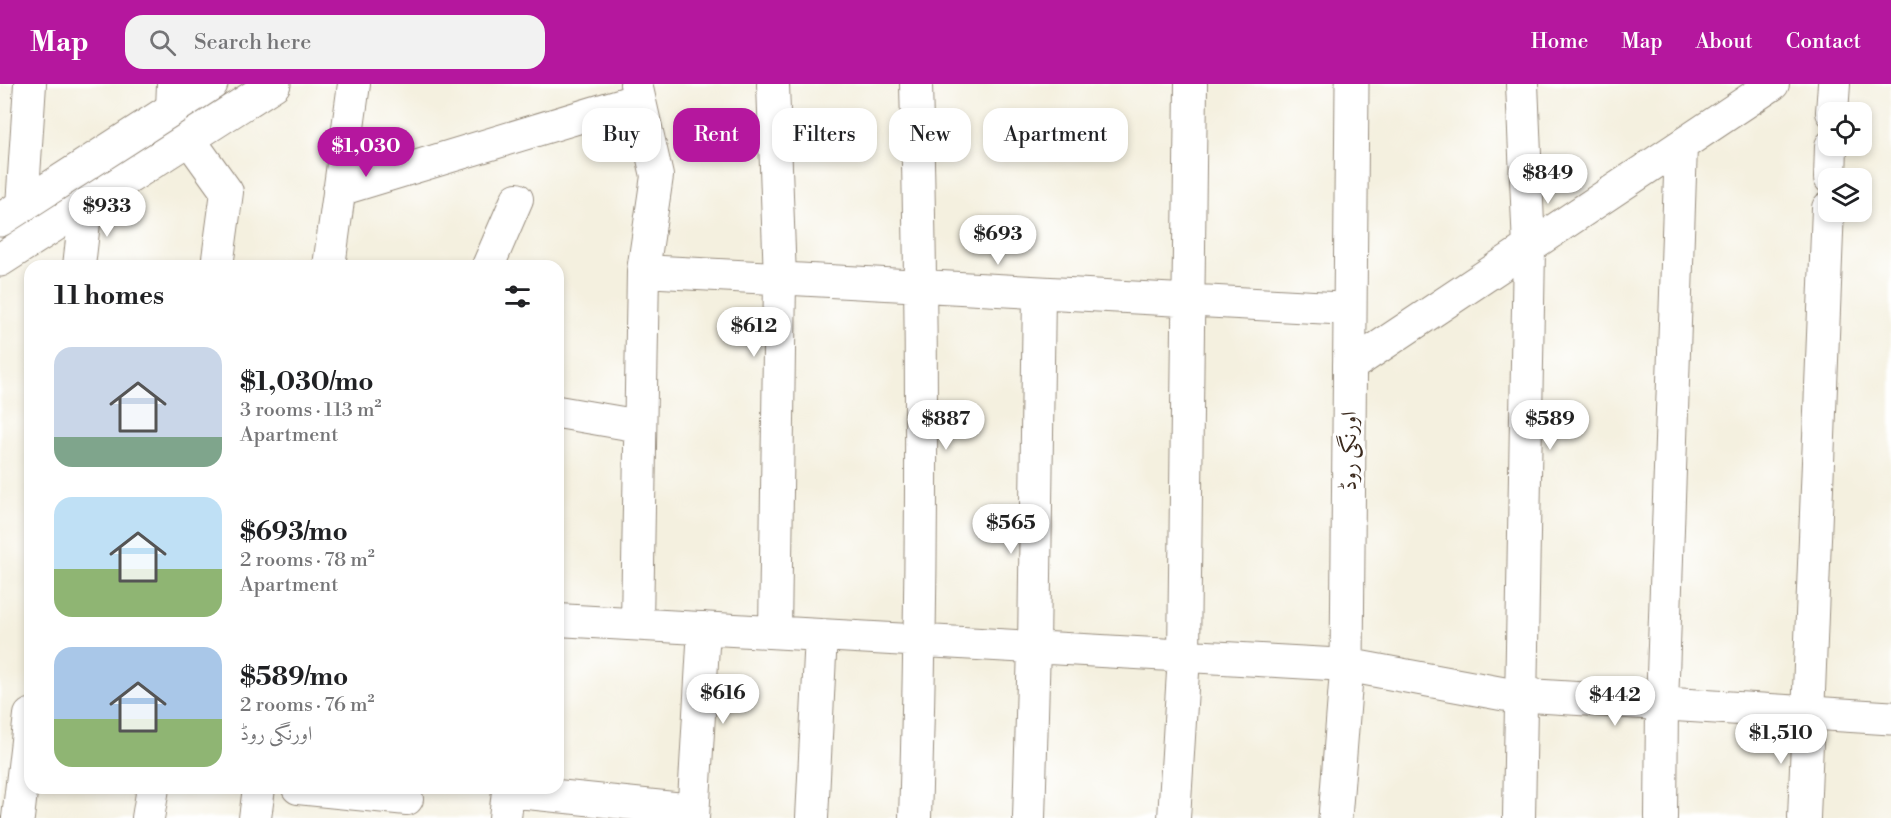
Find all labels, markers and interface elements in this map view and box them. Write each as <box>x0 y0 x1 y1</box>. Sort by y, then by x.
search box <box>125 15 545 69</box>
text: Map <box>30 25 89 60</box>
icon: search <box>146 26 179 59</box>
text: Search here <box>194 29 311 56</box>
text: Home <box>1531 29 1588 55</box>
text: Map <box>1621 29 1663 55</box>
text: About <box>1696 29 1753 55</box>
text: Contact <box>1786 29 1861 55</box>
map controls <box>1818 102 1872 222</box>
button: locate <box>1818 102 1872 156</box>
chip: Buy <box>582 108 661 162</box>
chip: Rent <box>673 108 760 162</box>
chip: Filters <box>772 108 877 162</box>
chip: New <box>889 108 971 162</box>
chip: Apartment <box>983 108 1128 162</box>
pin: $1,030 <box>317 127 415 178</box>
text: $1,030 <box>332 134 401 159</box>
pin: $849 <box>1512 154 1584 205</box>
text: $849 <box>1523 161 1573 186</box>
button: layers <box>1818 168 1872 222</box>
pin: $933 <box>71 187 143 238</box>
text: $933 <box>83 194 131 219</box>
pin: $693 <box>962 215 1034 266</box>
text: $693 <box>973 222 1023 247</box>
text: 11 homes <box>54 280 164 312</box>
icon: filters <box>501 280 534 313</box>
pin: $612 <box>718 307 790 358</box>
text: $612 <box>731 314 777 339</box>
text: $1,030/mo <box>240 366 374 398</box>
icon: home <box>102 371 174 443</box>
text: 3 rooms · 113 m² <box>240 398 381 423</box>
pin: $887 <box>910 400 982 451</box>
pin: $589 <box>1514 400 1586 451</box>
text: $887 <box>922 407 970 432</box>
text: $589 <box>1525 407 1575 432</box>
street label: اورنگی روڈ <box>1335 411 1364 491</box>
text: Apartment <box>240 423 338 448</box>
pin: $565 <box>975 504 1047 555</box>
text: $565 <box>986 511 1036 536</box>
text: $693/mo <box>240 516 348 548</box>
icon: home <box>102 521 174 593</box>
text: 2 rooms · 78 m² <box>240 548 375 573</box>
text: Apartment <box>240 573 338 598</box>
text: $589/mo <box>240 661 348 693</box>
icon: home <box>102 671 174 743</box>
pin: $616 <box>687 674 759 725</box>
pin: $442 <box>1579 676 1651 727</box>
text: $616 <box>700 681 746 706</box>
text: $442 <box>1589 683 1641 708</box>
text: 2 rooms · 76 m² <box>240 693 374 718</box>
pin: $1,510 <box>1732 714 1830 765</box>
text: $1,510 <box>1749 721 1813 746</box>
text: اورنگی روڈ <box>240 722 312 747</box>

